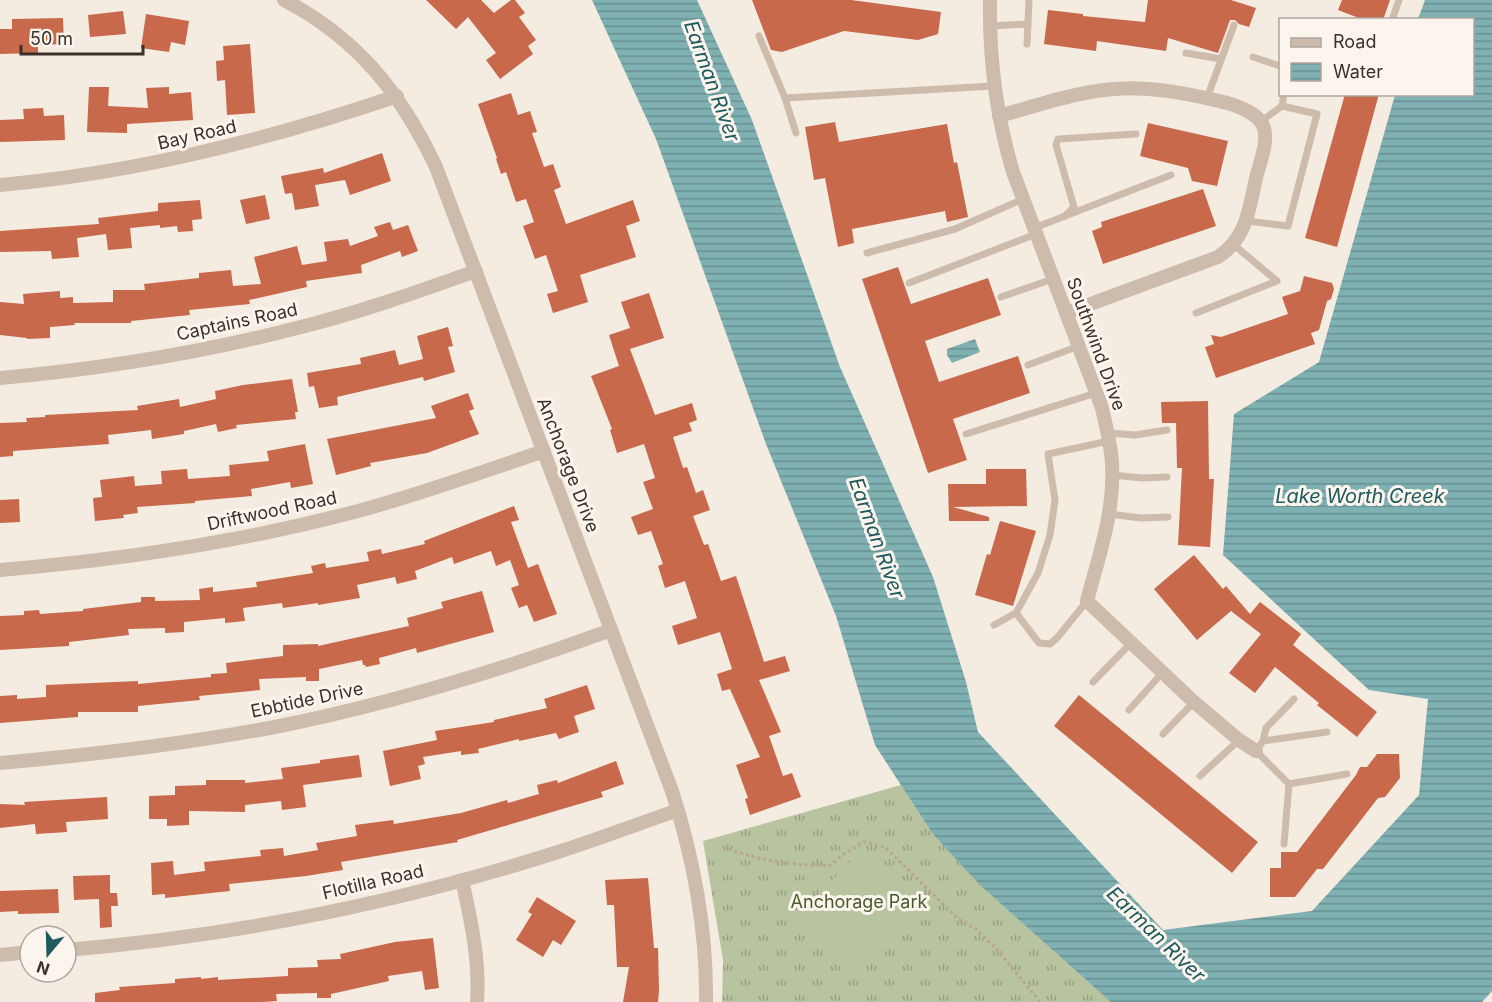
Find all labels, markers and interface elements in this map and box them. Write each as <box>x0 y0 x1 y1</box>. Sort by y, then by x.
water label: Earman River <box>679 17 745 145</box>
scale bar <box>21 18 142 56</box>
legend <box>1279 18 1474 96</box>
text: 50 m <box>30 28 73 49</box>
text: Road <box>1333 31 1376 52</box>
text: Water <box>1333 61 1383 82</box>
street label: Bay Road <box>155 115 238 154</box>
street label: Southwind Drive <box>1063 274 1130 413</box>
street label: Captains Road <box>174 298 299 345</box>
street label: Anchorage Drive <box>533 394 604 535</box>
water label: Earman River <box>844 474 910 602</box>
water label: Lake Worth Creek <box>1275 484 1446 508</box>
street label: Driftwood Road <box>205 487 339 535</box>
street label: Ebbtide Drive <box>249 677 365 722</box>
street label: Flotilla Road <box>320 860 426 903</box>
water label: Earman River <box>1102 881 1210 987</box>
park label: Anchorage Park <box>791 891 928 912</box>
north arrow <box>18 924 78 984</box>
text: N <box>34 957 52 980</box>

